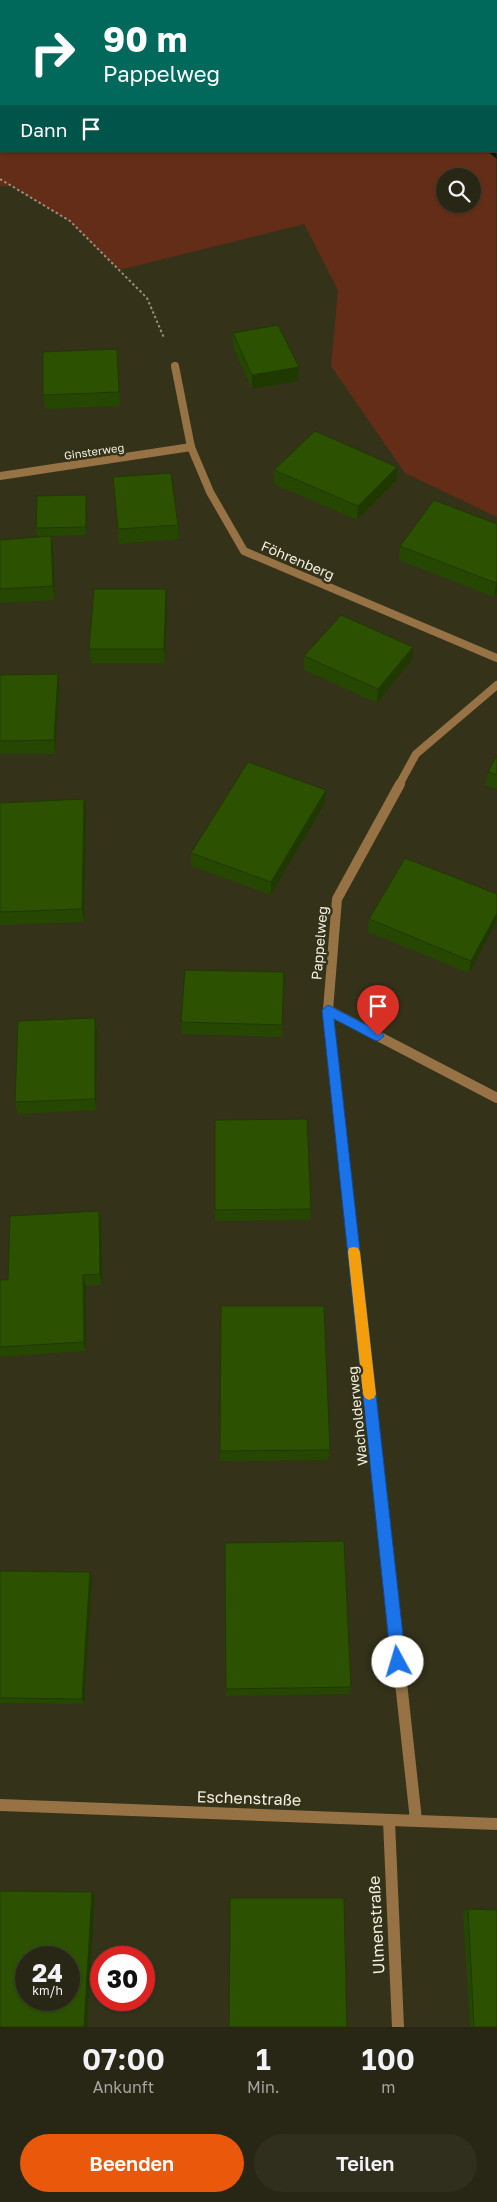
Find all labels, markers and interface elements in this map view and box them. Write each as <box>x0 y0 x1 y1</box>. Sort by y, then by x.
text: 90 m <box>103 18 187 60</box>
icon: right <box>20 20 85 85</box>
text: Pappelweg <box>103 60 220 87</box>
icon: arrive <box>77 115 105 143</box>
text: Dann <box>20 118 67 141</box>
map controls <box>436 168 481 213</box>
button: search <box>436 168 481 213</box>
street label: Ginsterweg <box>63 440 125 462</box>
street label: Föhrenberg <box>259 537 337 583</box>
street label: Pappelweg <box>307 905 331 981</box>
pin <box>357 985 399 1036</box>
icon: arrive <box>364 992 392 1020</box>
street label: Wacholderweg <box>343 1365 371 1467</box>
position arrow <box>371 1635 423 1687</box>
street label: Eschenstraße <box>196 1786 302 1810</box>
street label: Ulmenstraße <box>363 1875 389 1975</box>
speed limit sign: 30 <box>90 1946 155 2011</box>
text: 24 <box>32 1957 63 1988</box>
text: km/h <box>32 1983 63 1998</box>
text: 07:00 <box>82 2041 165 2077</box>
text: 1 <box>256 2041 271 2077</box>
text: 100 <box>362 2041 415 2077</box>
text: Ankunft <box>93 2077 154 2097</box>
text: Min. <box>247 2077 280 2097</box>
text: m <box>381 2077 395 2097</box>
button: Beenden <box>20 2134 244 2192</box>
button: Teilen <box>254 2134 477 2192</box>

